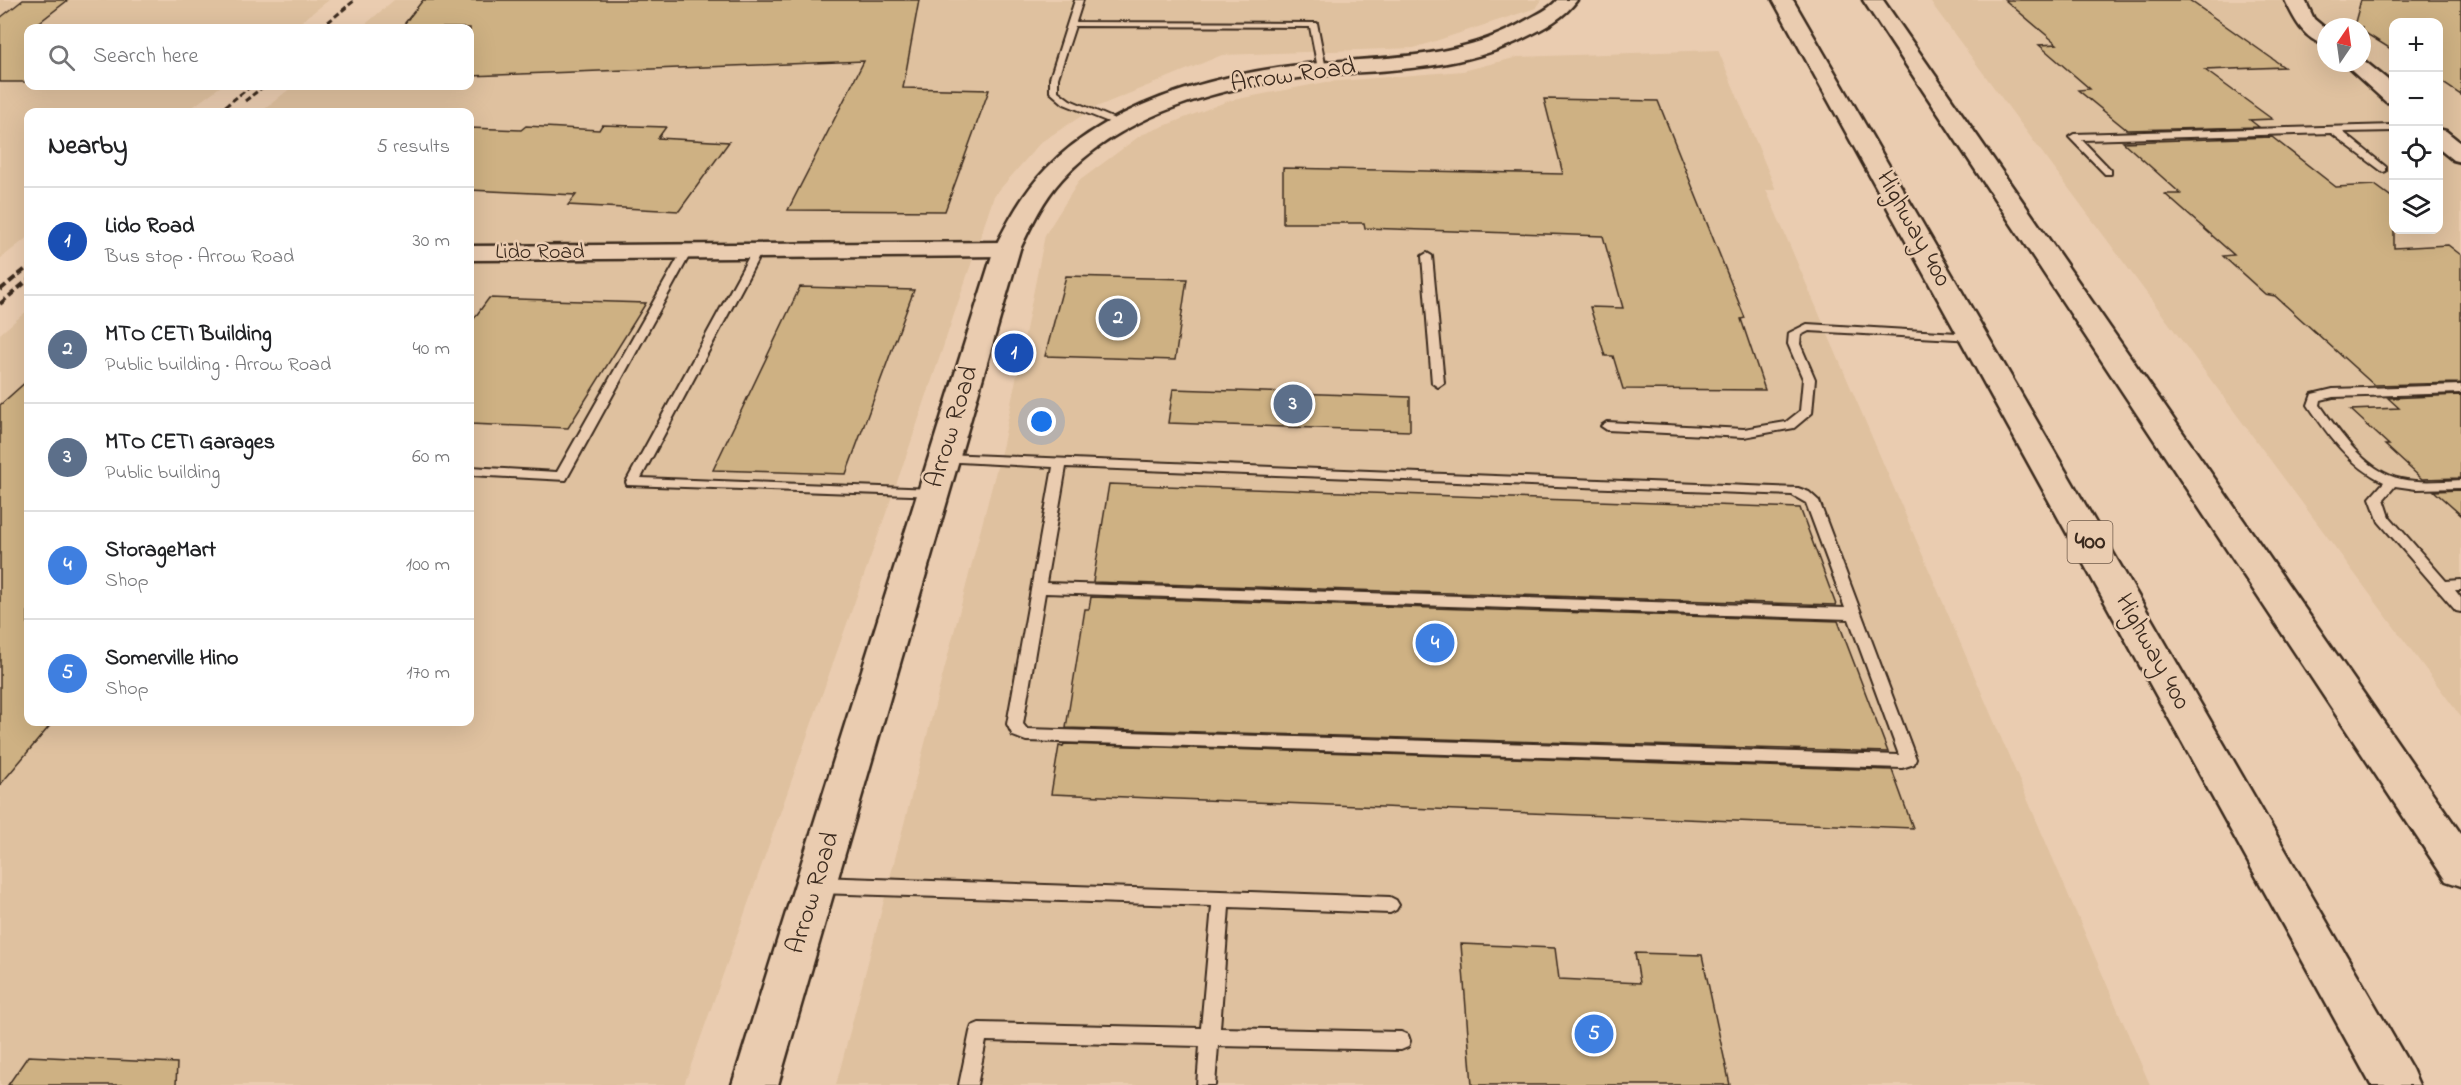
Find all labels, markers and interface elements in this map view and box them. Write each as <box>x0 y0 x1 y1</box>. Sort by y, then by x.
north arrow <box>2317 18 2371 72</box>
map controls <box>2389 18 2443 234</box>
button: + <box>2389 18 2443 72</box>
search box <box>24 24 474 90</box>
icon: search <box>45 41 78 74</box>
text: Search here <box>93 41 198 73</box>
street label: Arrow Road <box>1228 48 1358 104</box>
button: − <box>2389 72 2443 126</box>
button: locate <box>2389 126 2443 180</box>
text: Nearby <box>48 128 127 166</box>
text: 5 results <box>377 133 450 162</box>
street label: Highway 400 <box>1865 164 1961 294</box>
button: layers <box>2389 180 2443 234</box>
text: Lido Road <box>105 211 194 243</box>
text: 1 <box>64 227 71 256</box>
text: 30 m <box>413 227 450 256</box>
street label: Lido Road <box>495 237 585 269</box>
text: Bus stop · Arrow Road <box>105 243 294 272</box>
pin: 2 <box>1098 296 1138 340</box>
text: MTO CETI Building <box>105 319 272 351</box>
pin: 1 <box>994 330 1034 376</box>
text: 2 <box>63 335 72 364</box>
text: 40 m <box>413 335 450 364</box>
text: Public building · Arrow Road <box>105 351 331 380</box>
street label: Arrow Road <box>916 361 990 493</box>
pin: 3 <box>1274 382 1312 426</box>
your location <box>1027 407 1056 436</box>
text: MTO CETI Garages <box>105 427 275 459</box>
text: 3 <box>63 443 72 472</box>
text: 60 m <box>412 443 450 472</box>
text: Public building <box>105 459 220 488</box>
road number: 400 <box>2068 521 2112 563</box>
text: StorageMart <box>105 535 216 567</box>
text: 4 <box>63 551 72 580</box>
text: 100 m <box>406 551 450 580</box>
text: Shop <box>105 567 149 596</box>
street label: Highway 400 <box>2104 587 2200 717</box>
pin: 4 <box>1416 620 1454 666</box>
text: Somerville Hino <box>105 643 239 675</box>
text: 5 <box>62 659 73 688</box>
text: 170 m <box>406 659 450 688</box>
text: Shop <box>105 675 149 704</box>
street label: Arrow Road <box>777 827 851 959</box>
pin: 5 <box>1574 1012 1614 1056</box>

